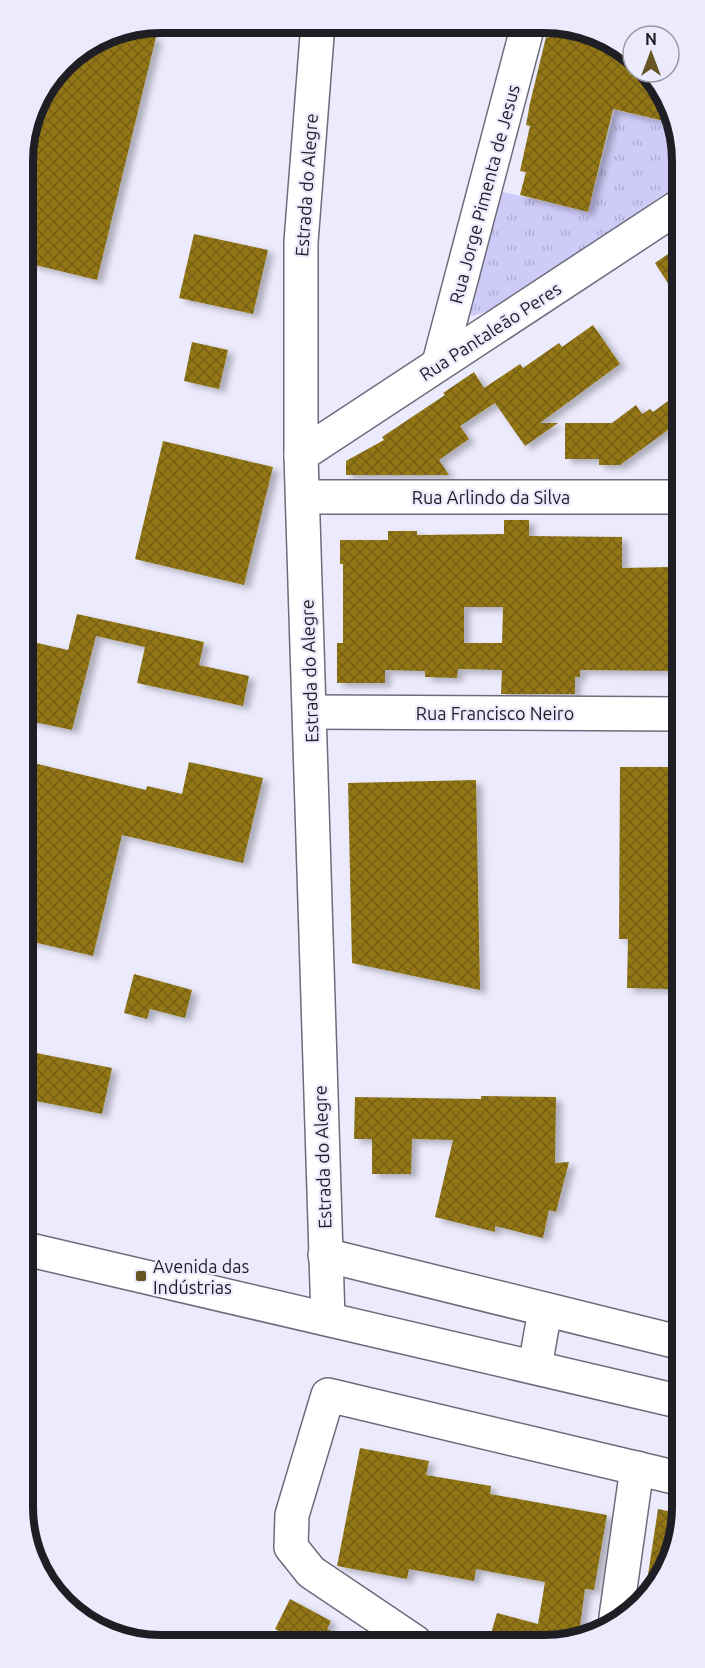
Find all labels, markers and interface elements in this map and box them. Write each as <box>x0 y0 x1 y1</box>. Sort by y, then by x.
north arrow <box>621 24 681 84</box>
text: N <box>645 30 657 48</box>
street label: Rua Jorge Pimenta de Jesus <box>445 82 523 306</box>
street label: Estrada do Alegre <box>291 113 321 257</box>
street label: Rua Pantaleão Peres <box>415 278 565 384</box>
street label: Rua Arlindo da Silva <box>412 487 570 507</box>
street label: Estrada do Alegre <box>297 599 321 743</box>
street label: Rua Francisco Neiro <box>416 703 574 723</box>
street label: Estrada do Alegre <box>310 1085 334 1229</box>
place label: Avenida das Indústrias <box>153 1256 249 1297</box>
marker: Avenida das Indústrias <box>134 1269 148 1283</box>

